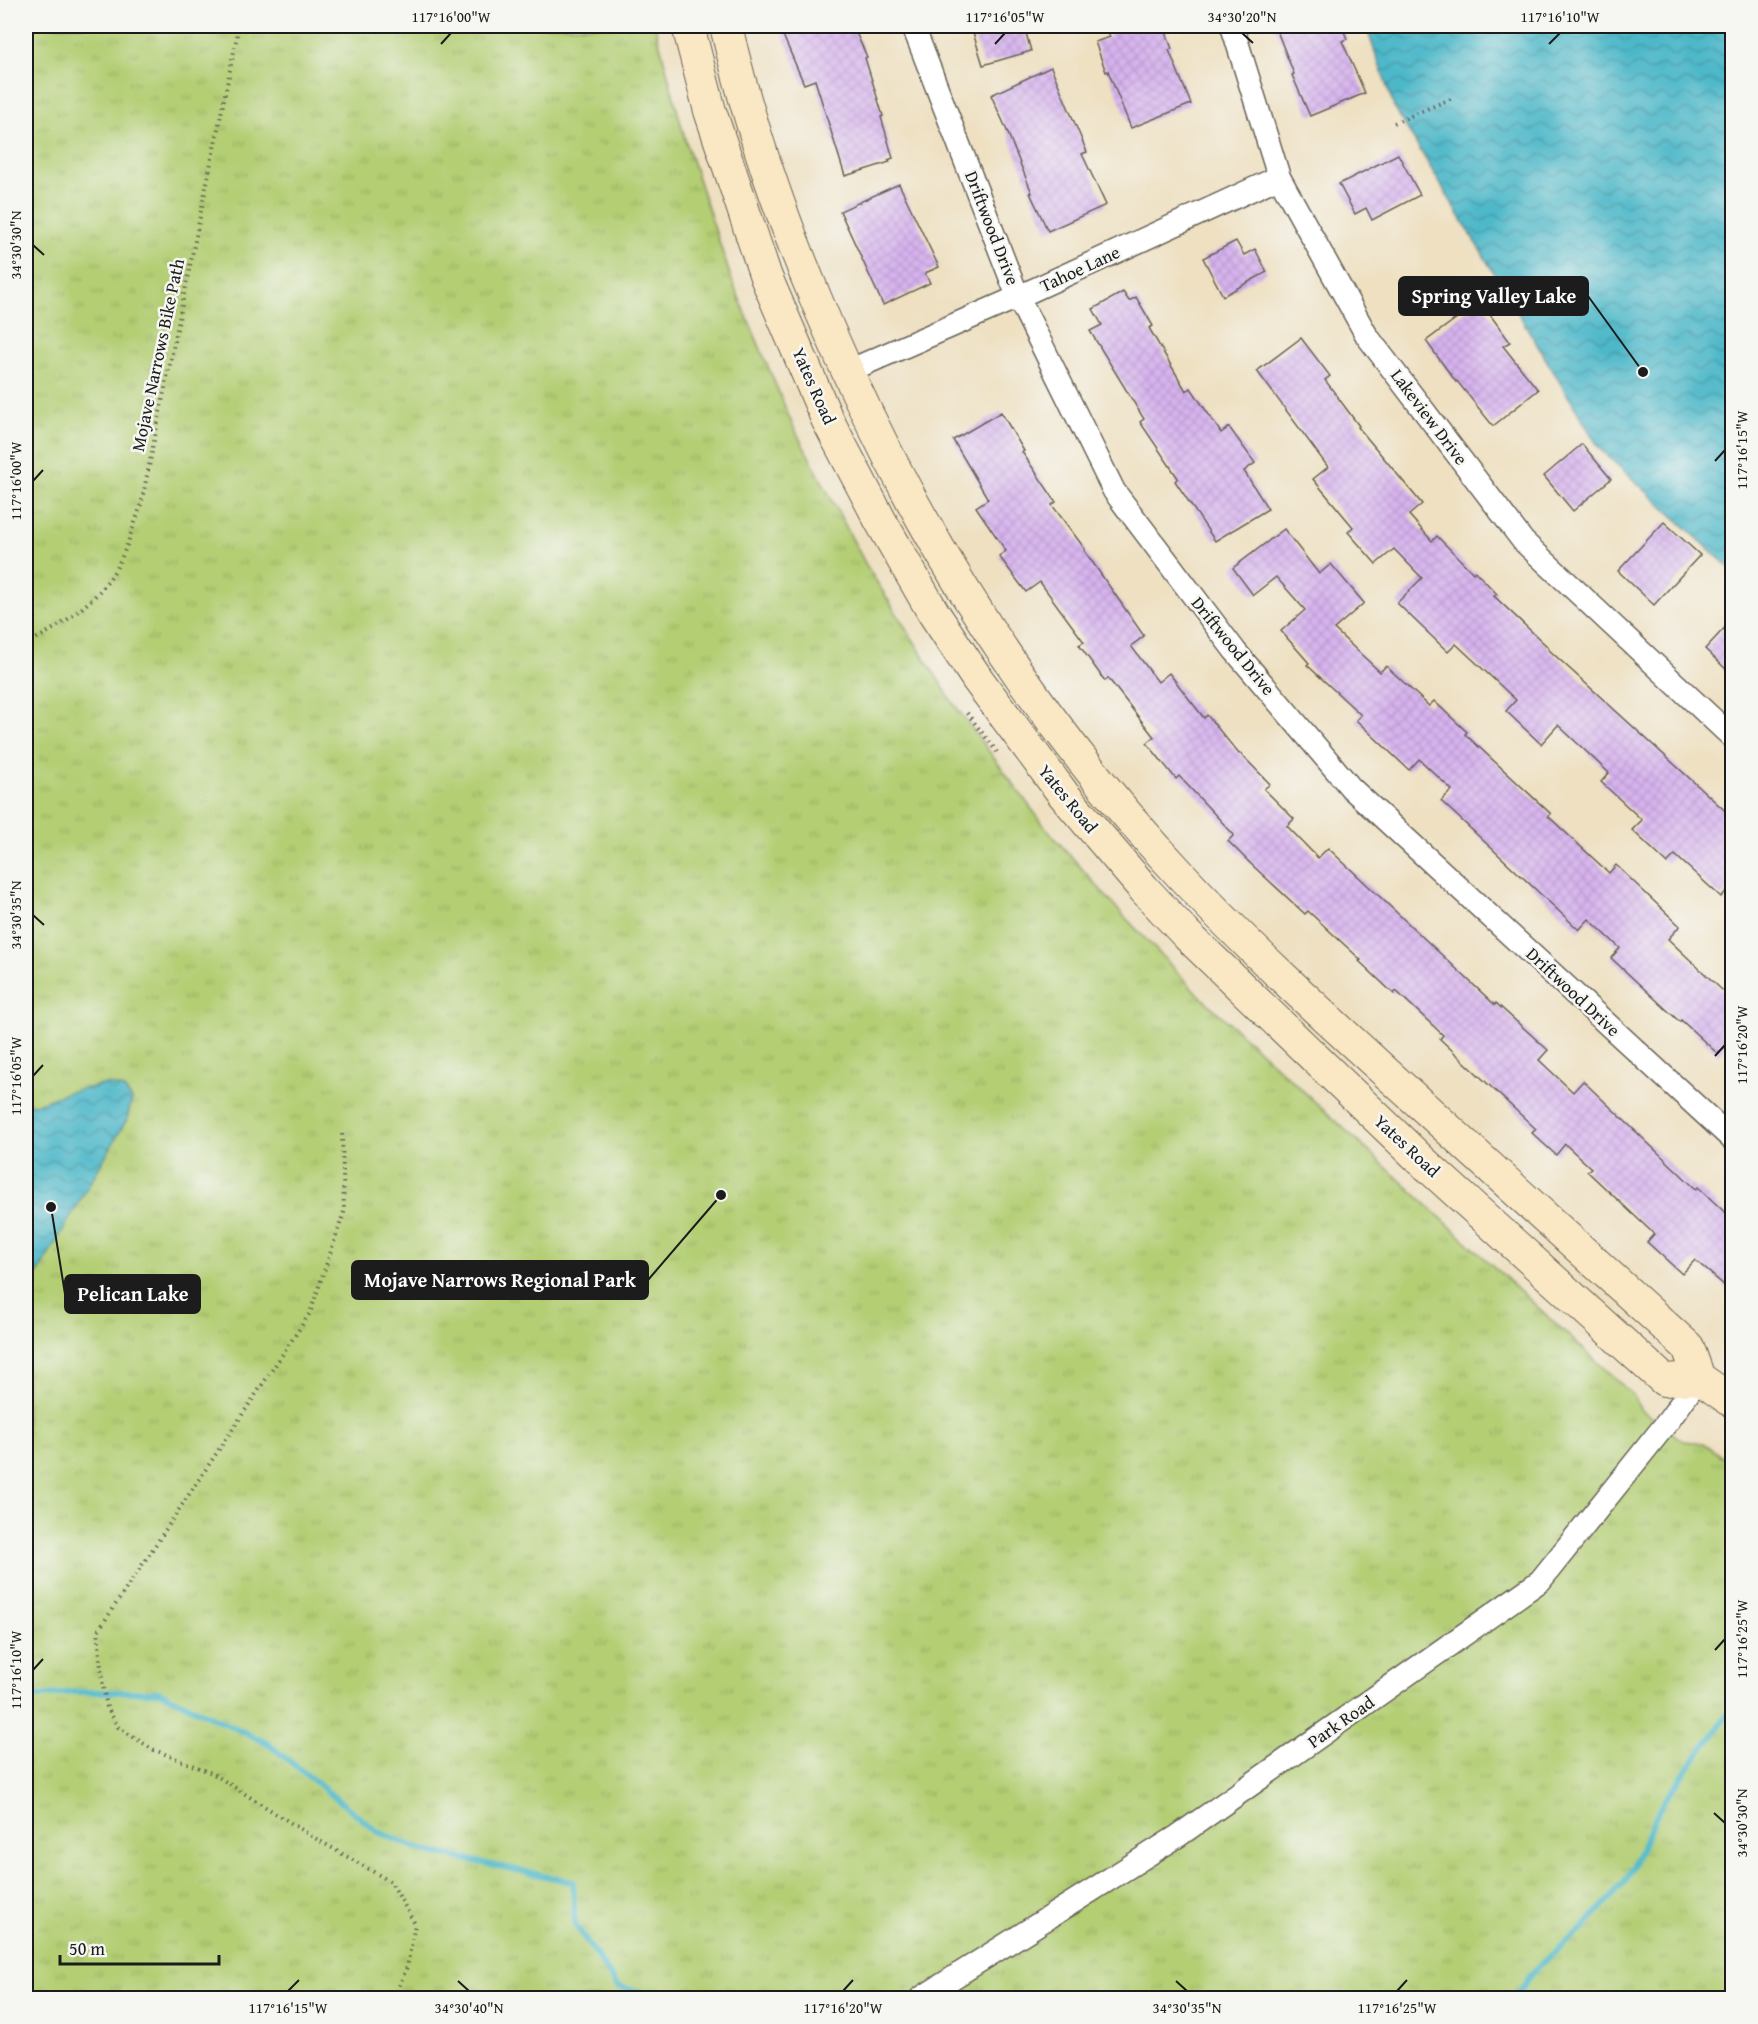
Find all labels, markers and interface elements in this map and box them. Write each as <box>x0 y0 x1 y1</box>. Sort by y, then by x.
text: 117°16'00"W <box>411 6 491 27</box>
text: 117°16'05"W <box>965 6 1045 27</box>
text: 34°30'20"N <box>1208 6 1277 27</box>
text: 117°16'10"W <box>1520 6 1600 27</box>
street label: Driftwood Drive <box>958 167 1027 289</box>
text: 34°30'30"N <box>5 210 26 279</box>
street label: Tahoe Lane <box>1035 238 1124 299</box>
street label: Mojave Narrows Bike Path <box>124 256 191 454</box>
callout: Spring Valley Lake <box>1399 277 1588 315</box>
text: Spring Valley Lake <box>1412 281 1577 310</box>
street label: Yates Road <box>785 343 844 429</box>
street label: Lakeview Drive <box>1384 363 1475 470</box>
text: 117°16'15"W <box>1731 410 1752 490</box>
text: 117°16'00"W <box>5 441 26 521</box>
street label: Driftwood Drive <box>1185 590 1282 701</box>
street label: Yates Road <box>1032 758 1105 839</box>
text: 34°30'35"N <box>5 880 26 949</box>
street label: Driftwood Drive <box>1520 941 1627 1043</box>
text: 117°16'20"W <box>1731 1005 1752 1085</box>
text: 117°16'05"W <box>5 1036 26 1116</box>
street label: Yates Road <box>1368 1108 1447 1184</box>
callout: Mojave Narrows Regional Park <box>352 1261 648 1299</box>
text: Mojave Narrows Regional Park <box>364 1265 637 1294</box>
callout: Pelican Lake <box>65 1275 200 1313</box>
text: Pelican Lake <box>77 1279 189 1308</box>
text: 117°16'25"W <box>1731 1599 1752 1679</box>
text: 117°16'10"W <box>5 1630 26 1710</box>
street label: Park Road <box>1302 1688 1380 1755</box>
text: 34°30'30"N <box>1731 1788 1752 1857</box>
scale bar <box>60 1928 219 1966</box>
text: 50 m <box>69 1935 105 1962</box>
text: 117°16'15"W <box>248 1997 328 2018</box>
text: 34°30'40"N <box>435 1997 504 2018</box>
text: 117°16'20"W <box>803 1997 883 2018</box>
text: 34°30'35"N <box>1153 1997 1222 2018</box>
text: 117°16'25"W <box>1357 1997 1437 2018</box>

